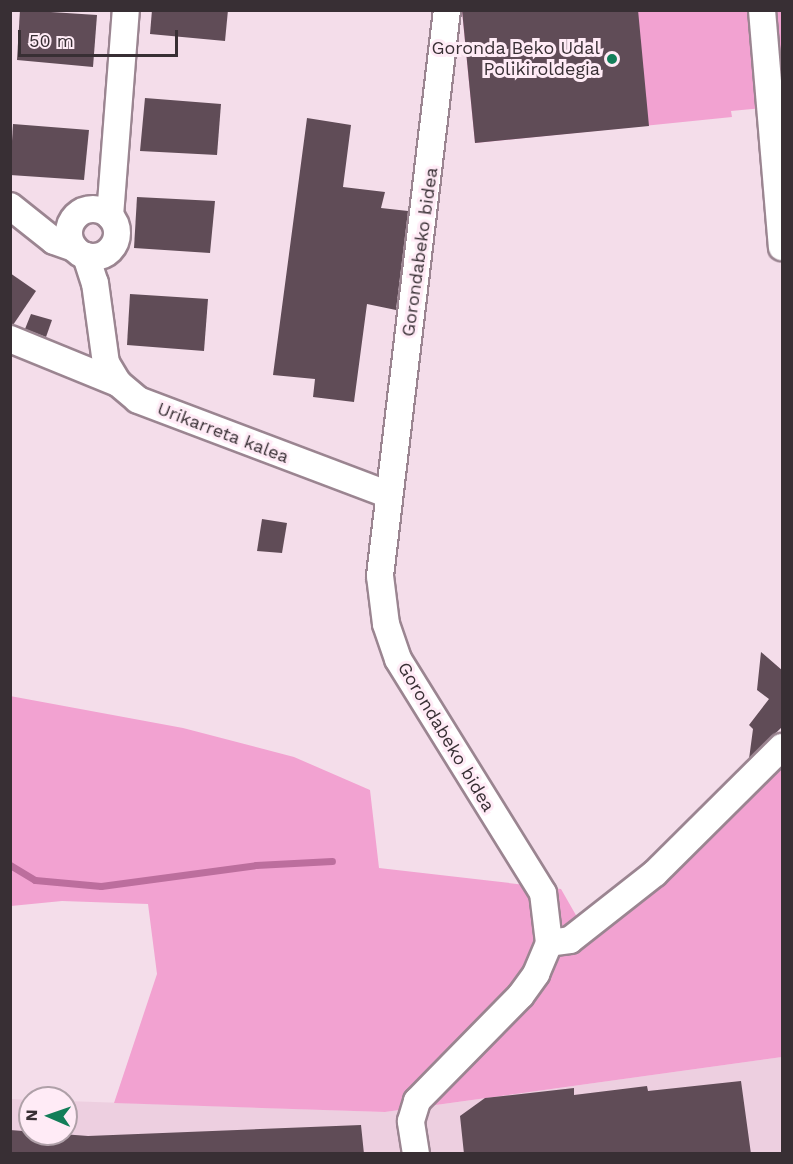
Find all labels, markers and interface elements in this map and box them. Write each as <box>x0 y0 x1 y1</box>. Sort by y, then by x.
scale bar <box>21 18 182 56</box>
text: 50 m <box>29 30 74 51</box>
place label: Goronda Beko Udal Polikiroldegia <box>431 38 600 80</box>
marker: Goronda Beko Udal Polikiroldegia <box>605 52 619 66</box>
street label: Gorondabeko bidea <box>397 166 443 338</box>
street label: Urikarreta kalea <box>154 398 292 468</box>
street label: Gorondabeko bidea <box>393 658 499 816</box>
north arrow <box>18 1086 78 1146</box>
text: N <box>22 1109 41 1122</box>

